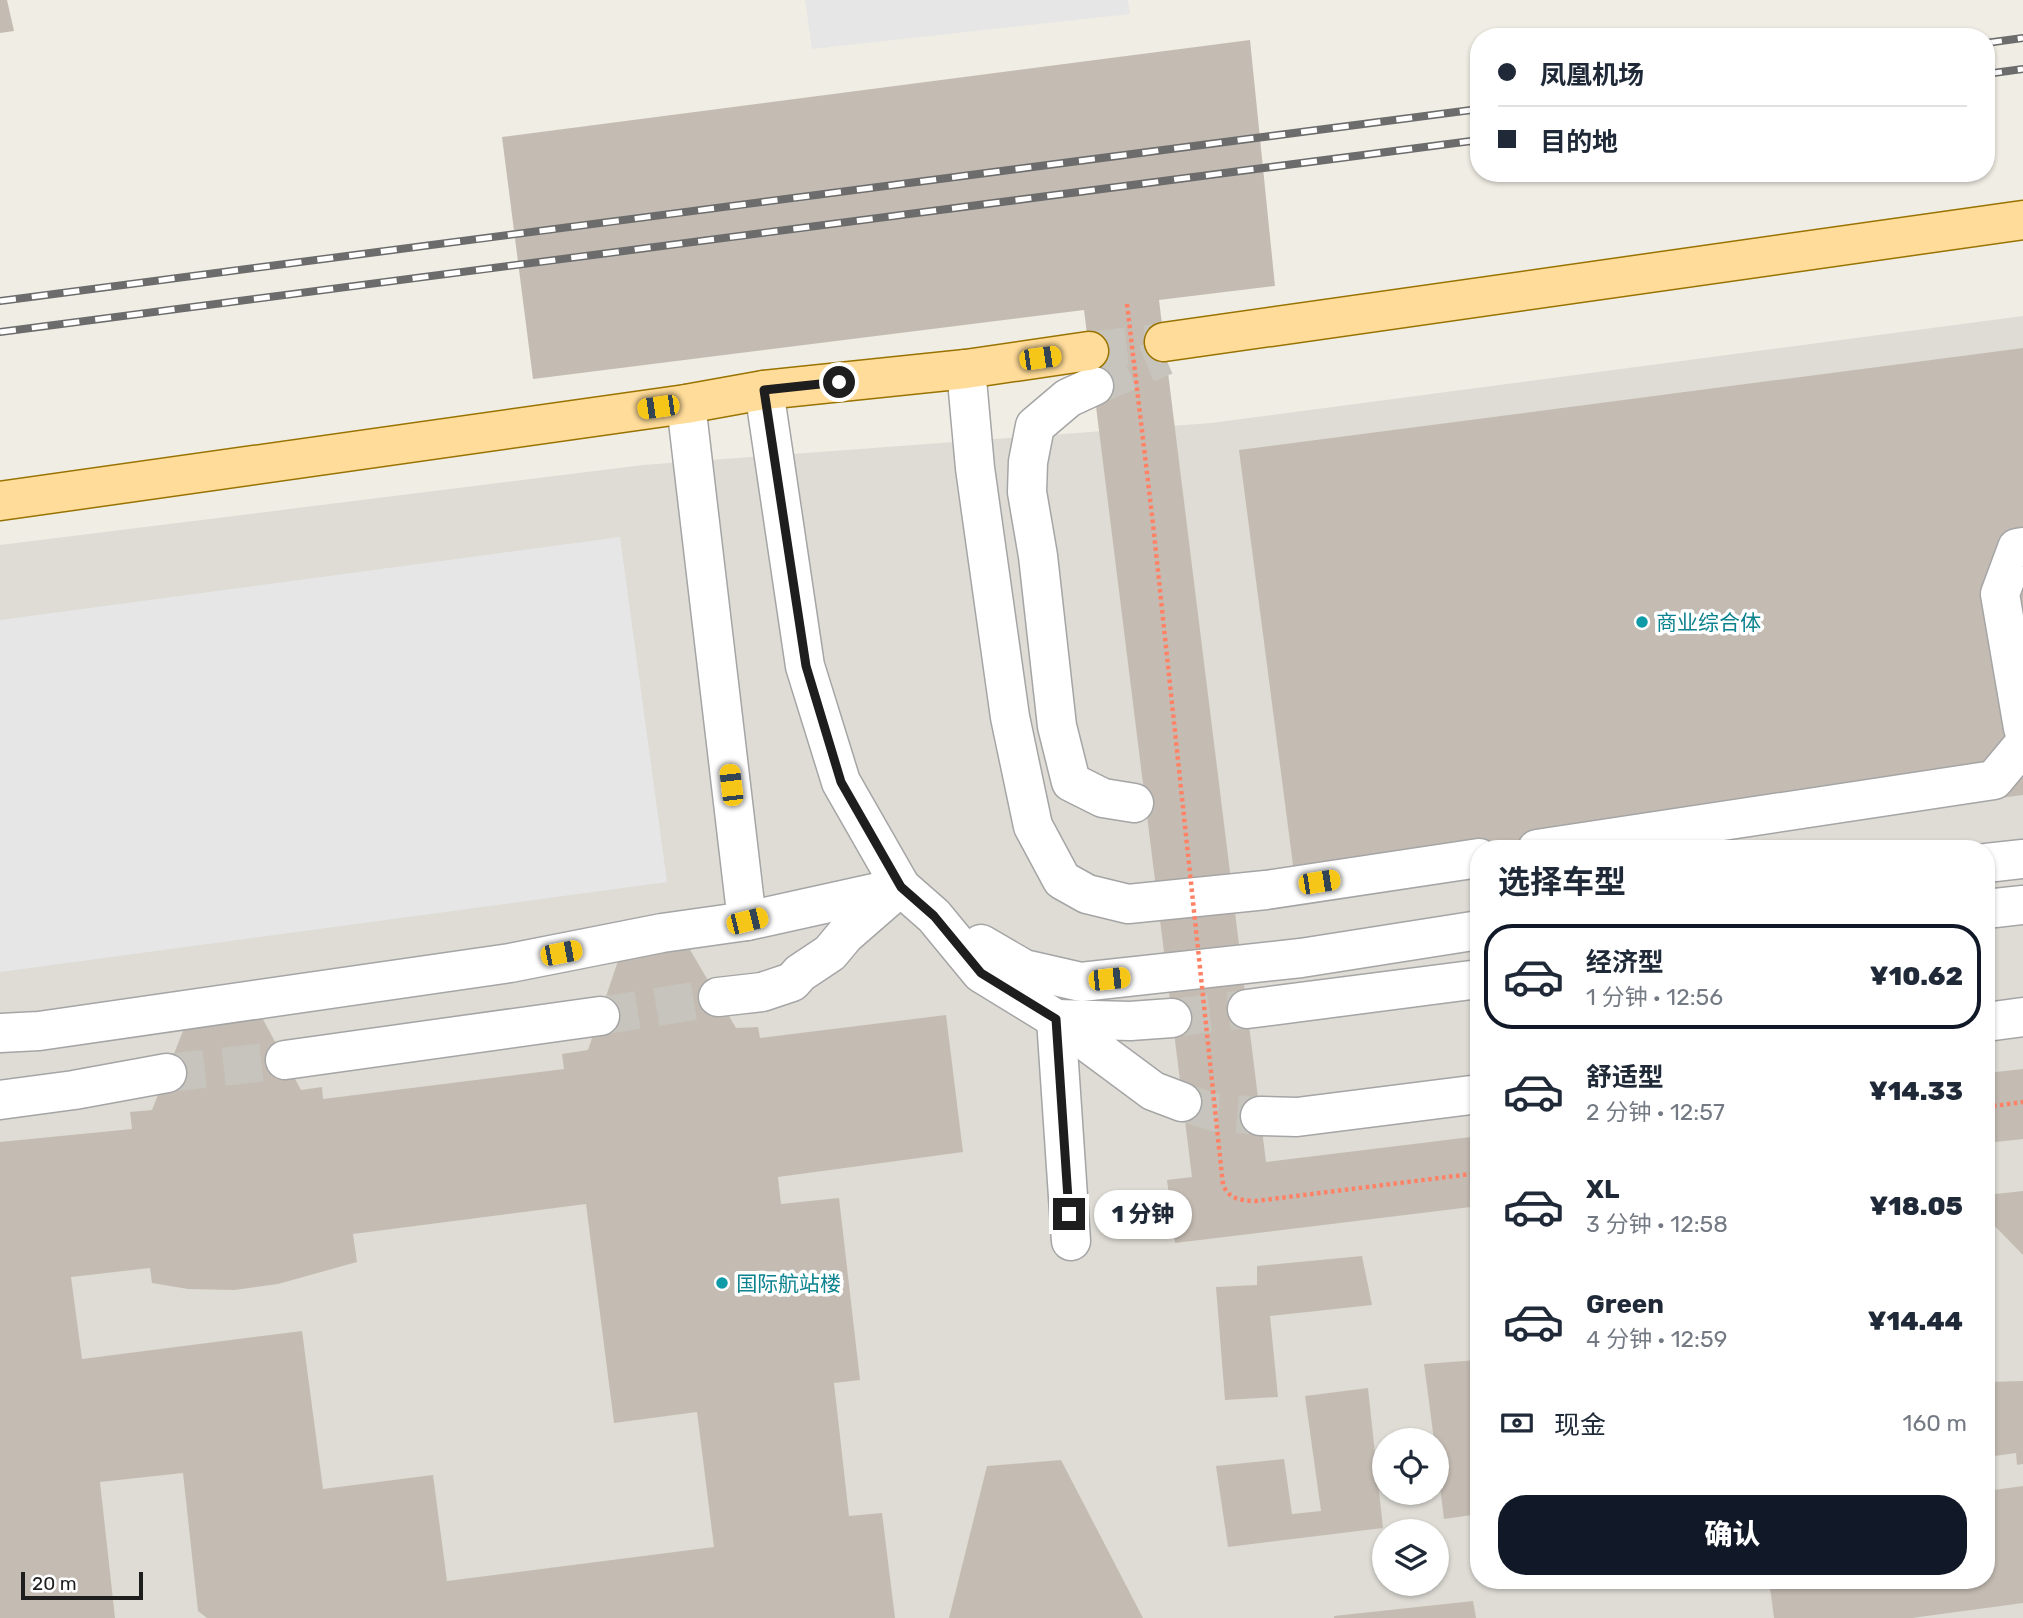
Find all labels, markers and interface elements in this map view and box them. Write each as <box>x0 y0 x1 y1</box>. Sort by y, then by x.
text: 凤凰机场 <box>1540 60 1644 91</box>
text: 目的地 <box>1540 127 1618 158</box>
car <box>1018 345 1063 371</box>
route start <box>823 366 855 398</box>
car <box>636 394 681 420</box>
place label: 商业综合体 <box>1656 610 1761 635</box>
marker: 商业综合体 <box>1634 614 1650 630</box>
car <box>719 763 744 807</box>
text: 选择车型 <box>1498 863 1626 901</box>
car <box>1297 868 1342 896</box>
car <box>725 906 770 936</box>
car <box>539 939 584 967</box>
icon: car <box>1502 945 1565 1008</box>
text: 经济型 <box>1586 947 1664 978</box>
text: ¥10.62 <box>1870 961 1963 992</box>
car <box>1088 966 1131 992</box>
text: 1 分钟 · 12:56 <box>1586 983 1723 1011</box>
icon: car <box>1502 1060 1565 1123</box>
text: 舒适型 <box>1586 1062 1664 1093</box>
text: ¥14.33 <box>1869 1076 1963 1107</box>
text: 2 分钟 · 12:57 <box>1586 1098 1725 1126</box>
text: XL <box>1586 1174 1619 1205</box>
icon: car <box>1502 1175 1565 1238</box>
callout: 1 分钟 <box>1094 1190 1192 1238</box>
text: ¥18.05 <box>1869 1191 1963 1222</box>
route end <box>1053 1198 1085 1230</box>
text: 1 分钟 <box>1112 1200 1174 1228</box>
text: 3 分钟 · 12:58 <box>1586 1210 1728 1238</box>
place label: 国际航站楼 <box>736 1271 841 1296</box>
marker: 国际航站楼 <box>714 1275 730 1291</box>
text: Green <box>1586 1289 1664 1320</box>
icon: car <box>1502 1290 1565 1353</box>
text: ¥14.44 <box>1868 1306 1963 1337</box>
text: 4 分钟 · 12:59 <box>1586 1325 1727 1353</box>
icon: cash <box>1498 1404 1536 1442</box>
text: 160 m <box>1903 1409 1967 1437</box>
text: 现金 <box>1554 1410 1606 1441</box>
map controls <box>1372 1428 1449 1596</box>
button: locate <box>1372 1428 1449 1505</box>
button: 确认 <box>1498 1495 1967 1575</box>
button: layers <box>1372 1519 1449 1596</box>
scale bar <box>21 1569 144 1601</box>
text: 20 m <box>32 1572 77 1595</box>

